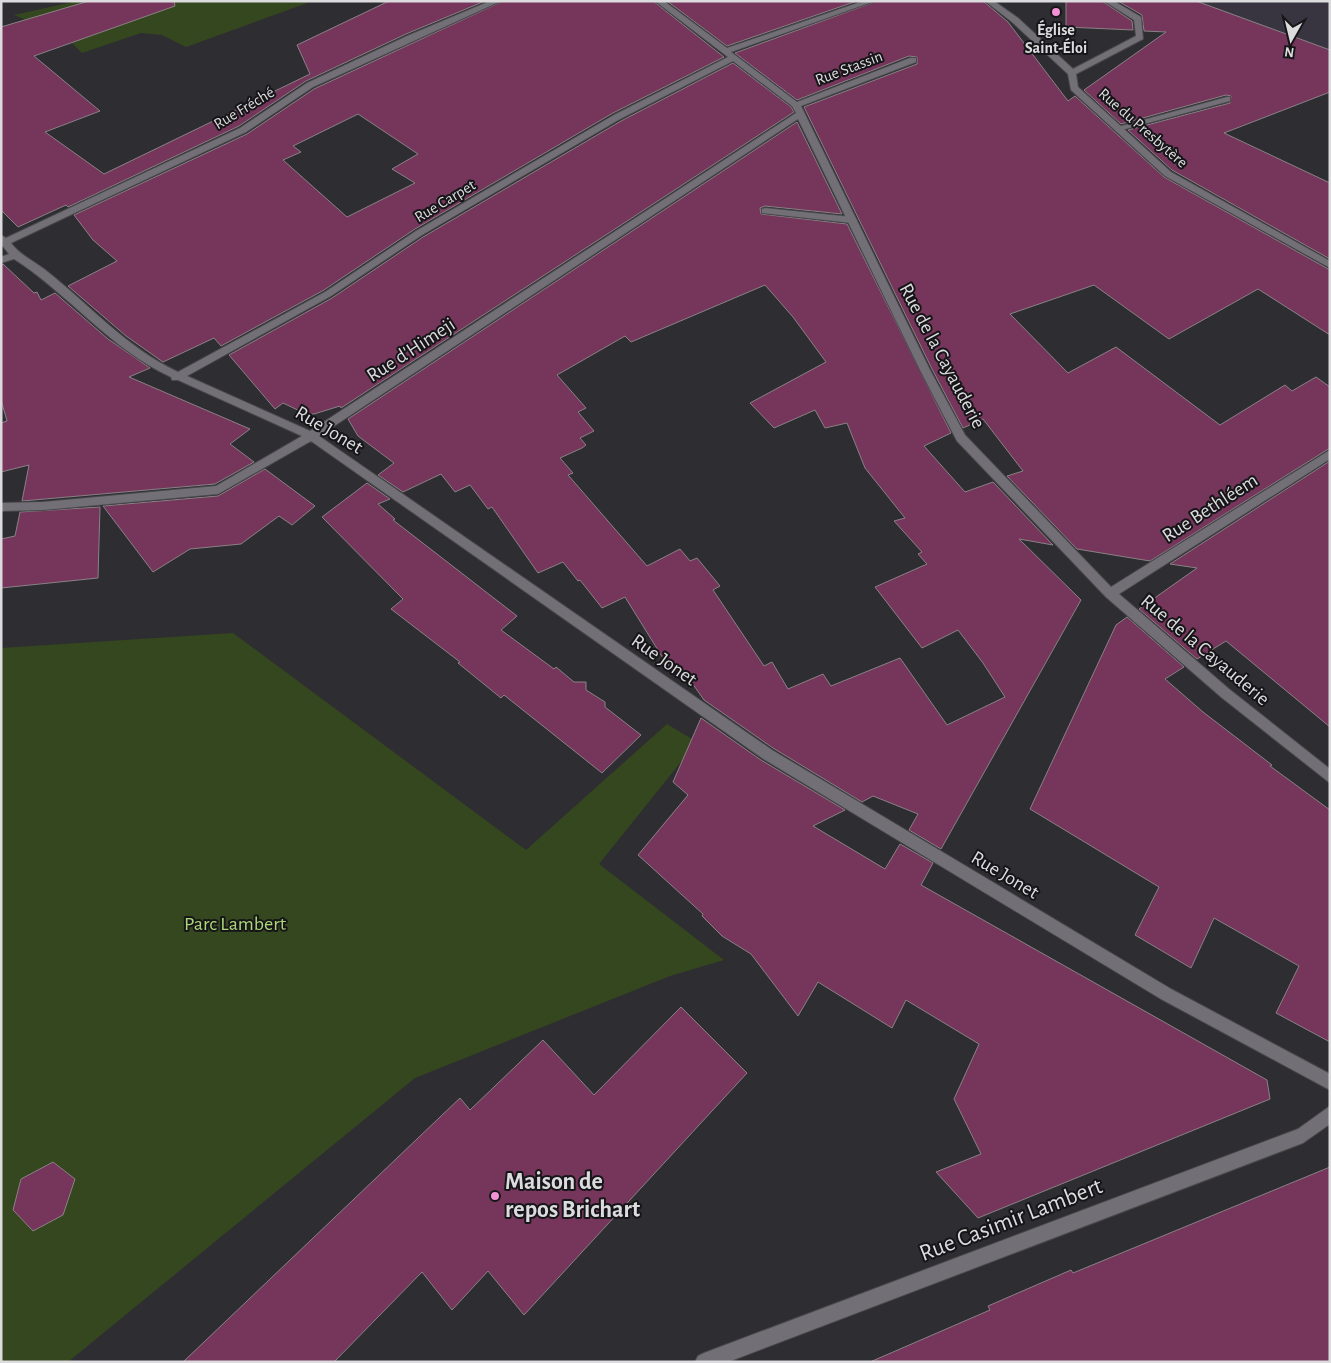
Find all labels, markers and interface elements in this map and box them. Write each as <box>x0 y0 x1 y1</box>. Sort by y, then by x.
marker: Église Saint-Éloi <box>1050 6 1062 18</box>
north arrow <box>1266 15 1316 65</box>
place label: Église Saint-Éloi <box>1025 19 1087 56</box>
text: N <box>1284 44 1295 59</box>
street label: Rue Stassin <box>813 48 885 88</box>
street label: Rue Fréché <box>211 84 277 132</box>
street label: Rue du Presbytère <box>1095 85 1191 172</box>
street label: Rue Carpet <box>412 177 478 225</box>
street label: Rue de la Cayauderie <box>895 280 989 432</box>
street label: Rue d'Himeji <box>363 314 459 386</box>
street label: Rue Jonet <box>292 402 367 458</box>
street label: Rue Bethléem <box>1159 470 1261 546</box>
street label: Rue de la Cayauderie <box>1137 591 1273 709</box>
street label: Rue Jonet <box>628 630 701 690</box>
street label: Rue Jonet <box>968 847 1043 903</box>
park label: Parc Lambert <box>184 914 287 934</box>
place label: Maison de repos Brichart <box>505 1170 640 1222</box>
street label: Rue Casimir Lambert <box>916 1174 1106 1266</box>
marker: Maison de repos Brichart <box>489 1190 501 1202</box>

